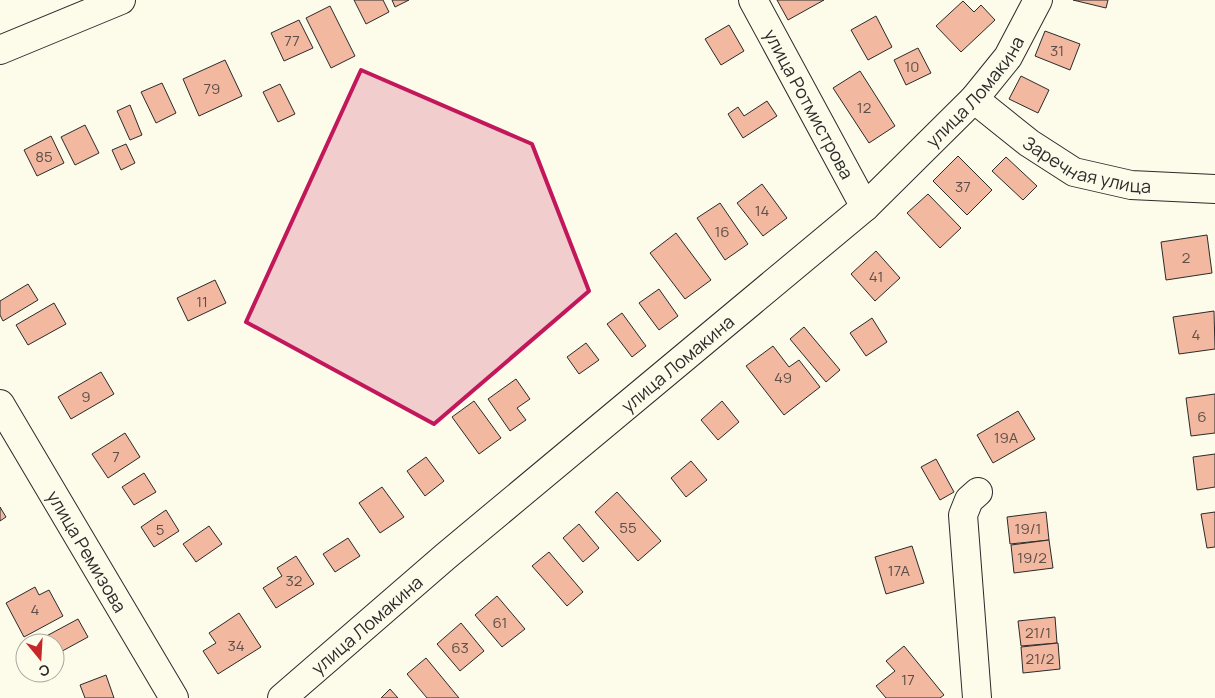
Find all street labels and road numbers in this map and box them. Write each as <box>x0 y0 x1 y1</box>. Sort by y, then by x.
street label: улица Ротмистрова <box>759 24 860 183</box>
street label: улица Ломакина <box>920 32 1029 152</box>
street label: Заречная улица <box>1018 130 1152 198</box>
street label: улица Ломакина <box>616 309 739 417</box>
street label: улица Ремизова <box>42 486 133 617</box>
street label: улица Ломакина <box>306 570 427 680</box>

